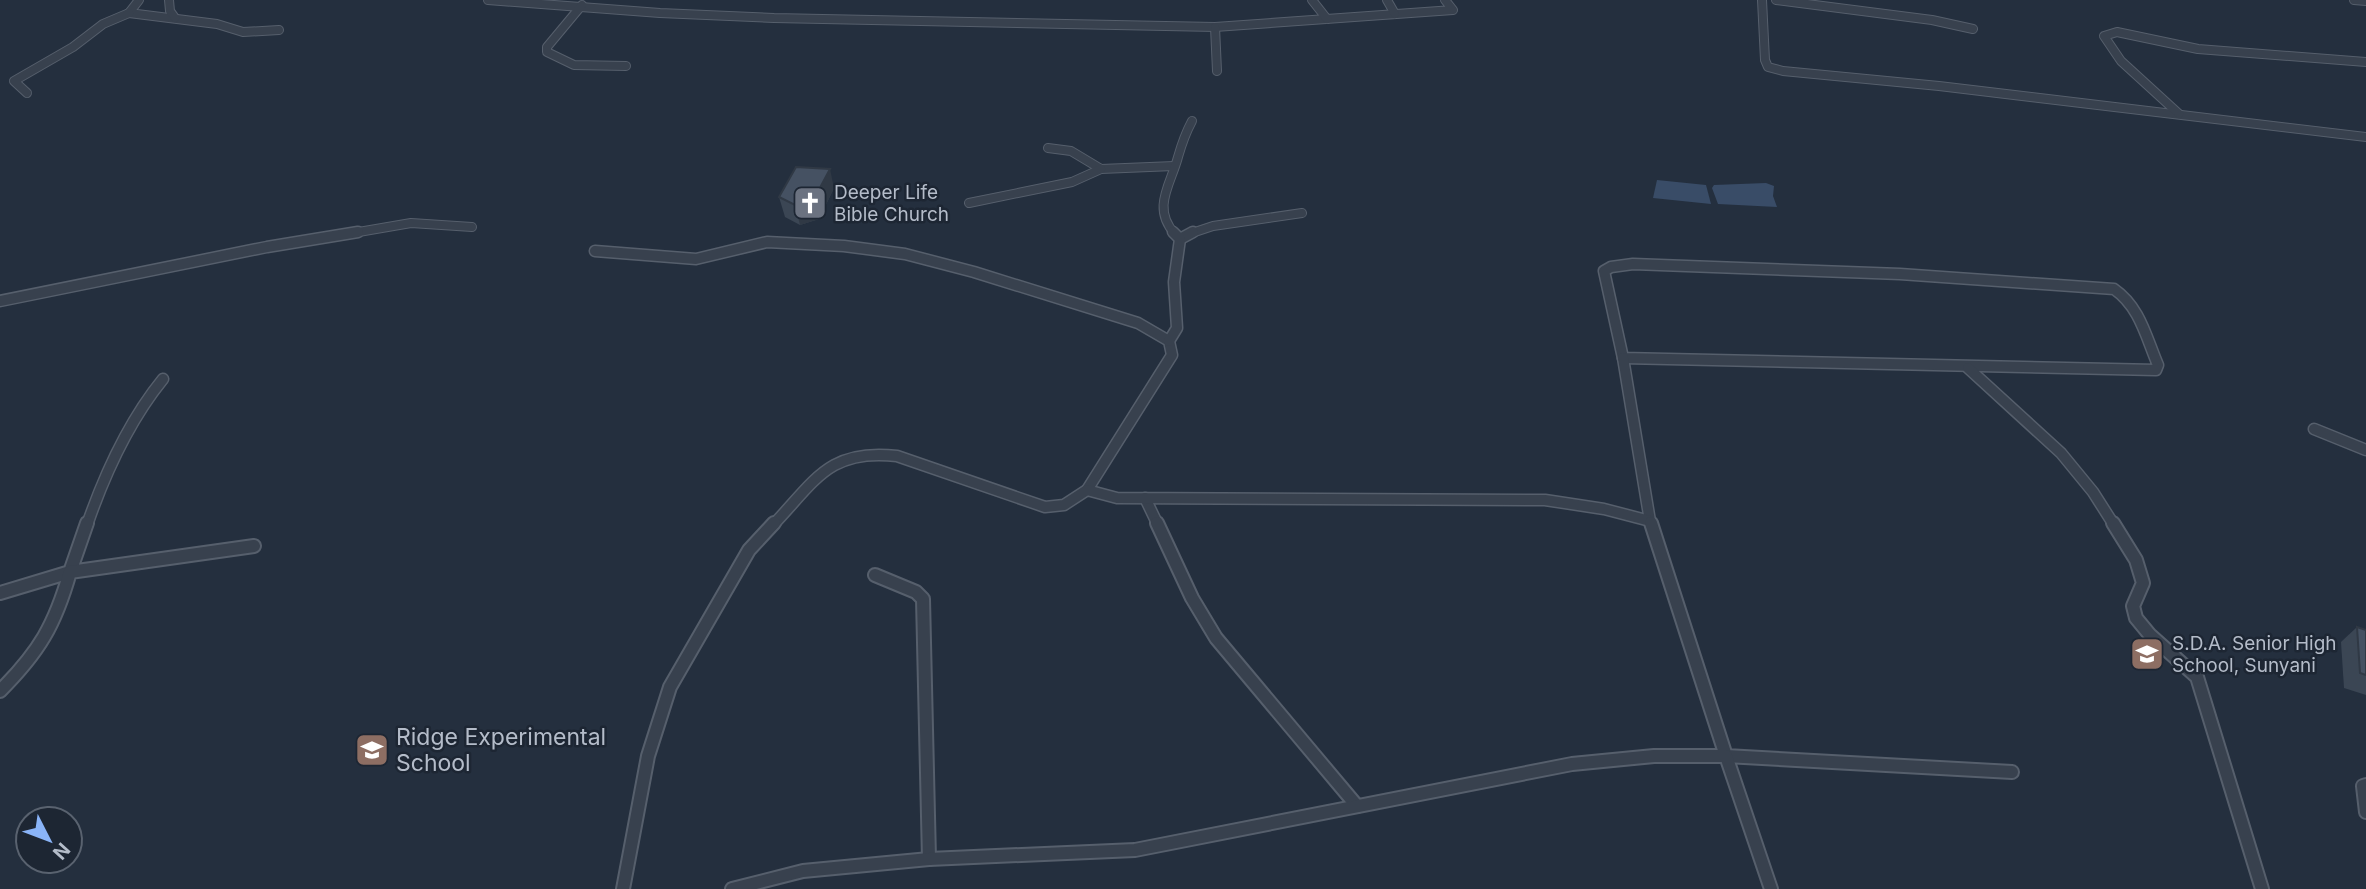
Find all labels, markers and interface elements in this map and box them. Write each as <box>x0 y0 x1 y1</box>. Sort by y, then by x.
place label: Deeper Life Bible Church <box>834 181 949 226</box>
church icon: Deeper Life Bible Church <box>791 184 829 222</box>
place label: S.D.A. Senior High School, Sunyani <box>2172 632 2337 677</box>
school or university icon: S.D.A. Senior High School, Sunyani <box>2128 635 2166 673</box>
place label: Ridge Experimental School <box>396 723 606 777</box>
school or university icon: Ridge Experimental School <box>353 731 391 769</box>
north arrow <box>14 805 84 875</box>
text: N <box>48 838 75 864</box>

